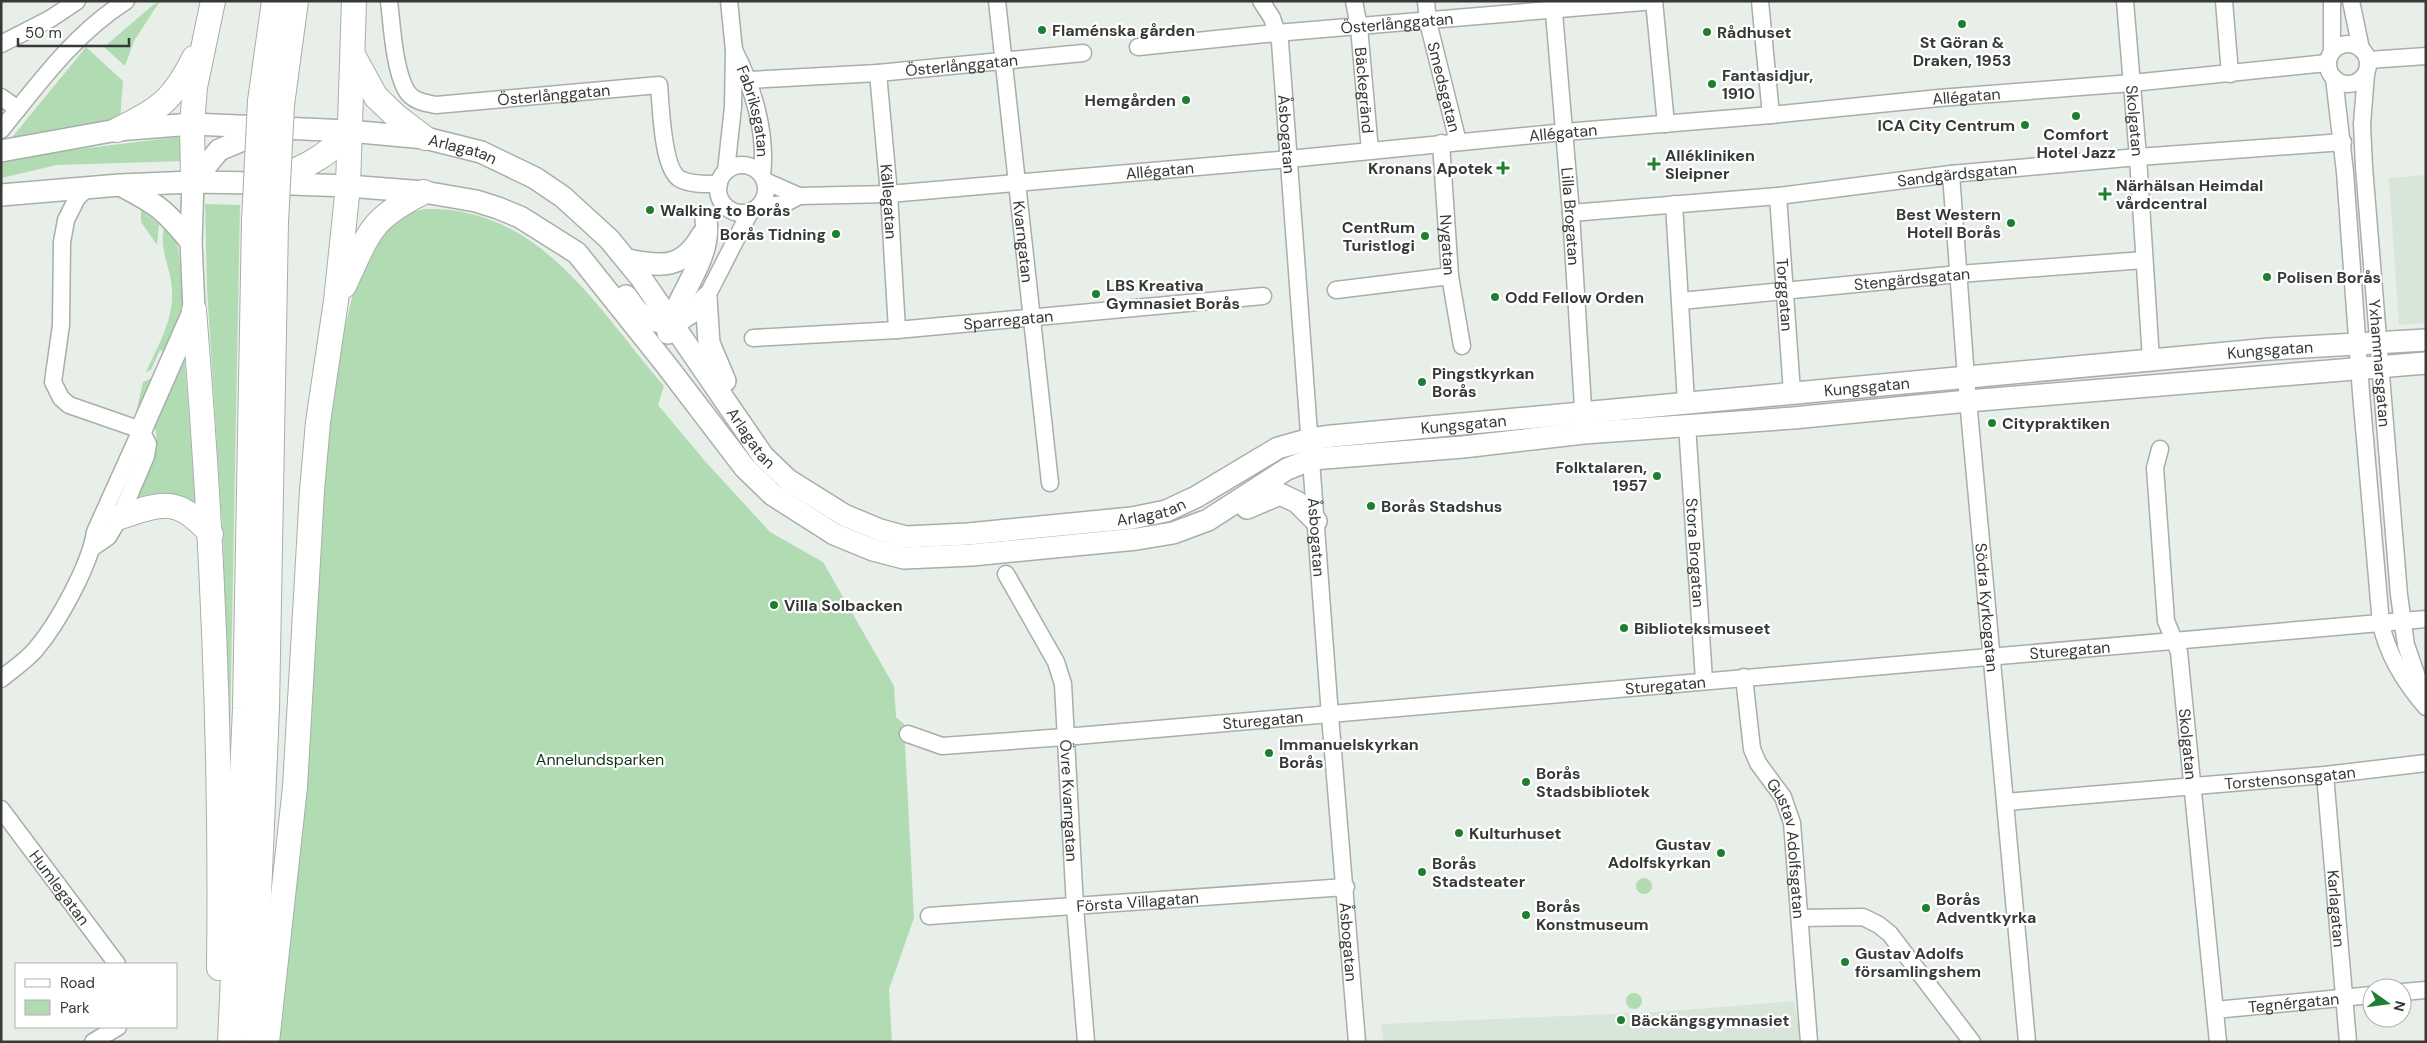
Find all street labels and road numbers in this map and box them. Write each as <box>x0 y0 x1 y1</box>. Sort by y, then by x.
street label: Österlånggatan <box>1340 8 1454 39</box>
street label: Smedsgatan <box>1422 40 1465 134</box>
street label: Bäckegränd <box>1350 46 1378 135</box>
street label: Österlånggatan <box>904 49 1019 81</box>
street label: Fabriksgatan <box>732 62 773 157</box>
street label: Österlånggatan <box>496 79 611 110</box>
street label: Allégatan <box>1931 83 2001 110</box>
street label: Skolgatan <box>2121 84 2148 157</box>
street label: Åsbogatan <box>1273 94 1300 175</box>
street label: Allégatan <box>1528 119 1598 146</box>
street label: Arlagatan <box>426 129 501 169</box>
street label: Allégatan <box>1125 157 1195 184</box>
street label: Sandgärdsgatan <box>1896 158 2018 192</box>
street label: Källegatan <box>875 163 902 240</box>
street label: Lilla Brogatan <box>1556 166 1584 266</box>
street label: Kvarngatan <box>1008 200 1038 284</box>
street label: Nygatan <box>1435 214 1460 276</box>
street label: Torggatan <box>1771 257 1798 332</box>
street label: Stengärdsgatan <box>1853 263 1971 295</box>
street label: Yxhammarsgatan <box>2364 299 2395 428</box>
street label: Sparregatan <box>962 306 1054 335</box>
street label: Kungsgatan <box>2226 337 2314 364</box>
street label: Kungsgatan <box>1823 372 1911 401</box>
street label: Arlagatan <box>722 403 780 473</box>
street label: Kungsgatan <box>1420 410 1507 439</box>
street label: Arlagatan <box>1116 493 1189 530</box>
street label: Åsbogatan <box>1303 497 1330 578</box>
street label: Stora Brogatan <box>1681 497 1709 608</box>
street label: Södra Kyrkogatan <box>1970 542 2003 673</box>
street label: Sturegatan <box>2029 636 2111 664</box>
street label: Sturegatan <box>1624 671 1707 699</box>
street label: Sturegatan <box>1222 706 1304 734</box>
street label: Skolgatan <box>2174 707 2202 781</box>
street label: Övre Kvarngatan <box>1055 739 1083 862</box>
street label: Torstensonsgatan <box>2224 761 2357 794</box>
street label: Gustav Adolfsgatan <box>1762 774 1809 919</box>
street label: Humlegatan <box>24 846 94 930</box>
street label: Karlagatan <box>2322 869 2350 948</box>
street label: Första Villagatan <box>1076 887 1199 917</box>
street label: Åsbogatan <box>1334 901 1362 982</box>
street label: Tegnérgatan <box>2247 988 2340 1018</box>

